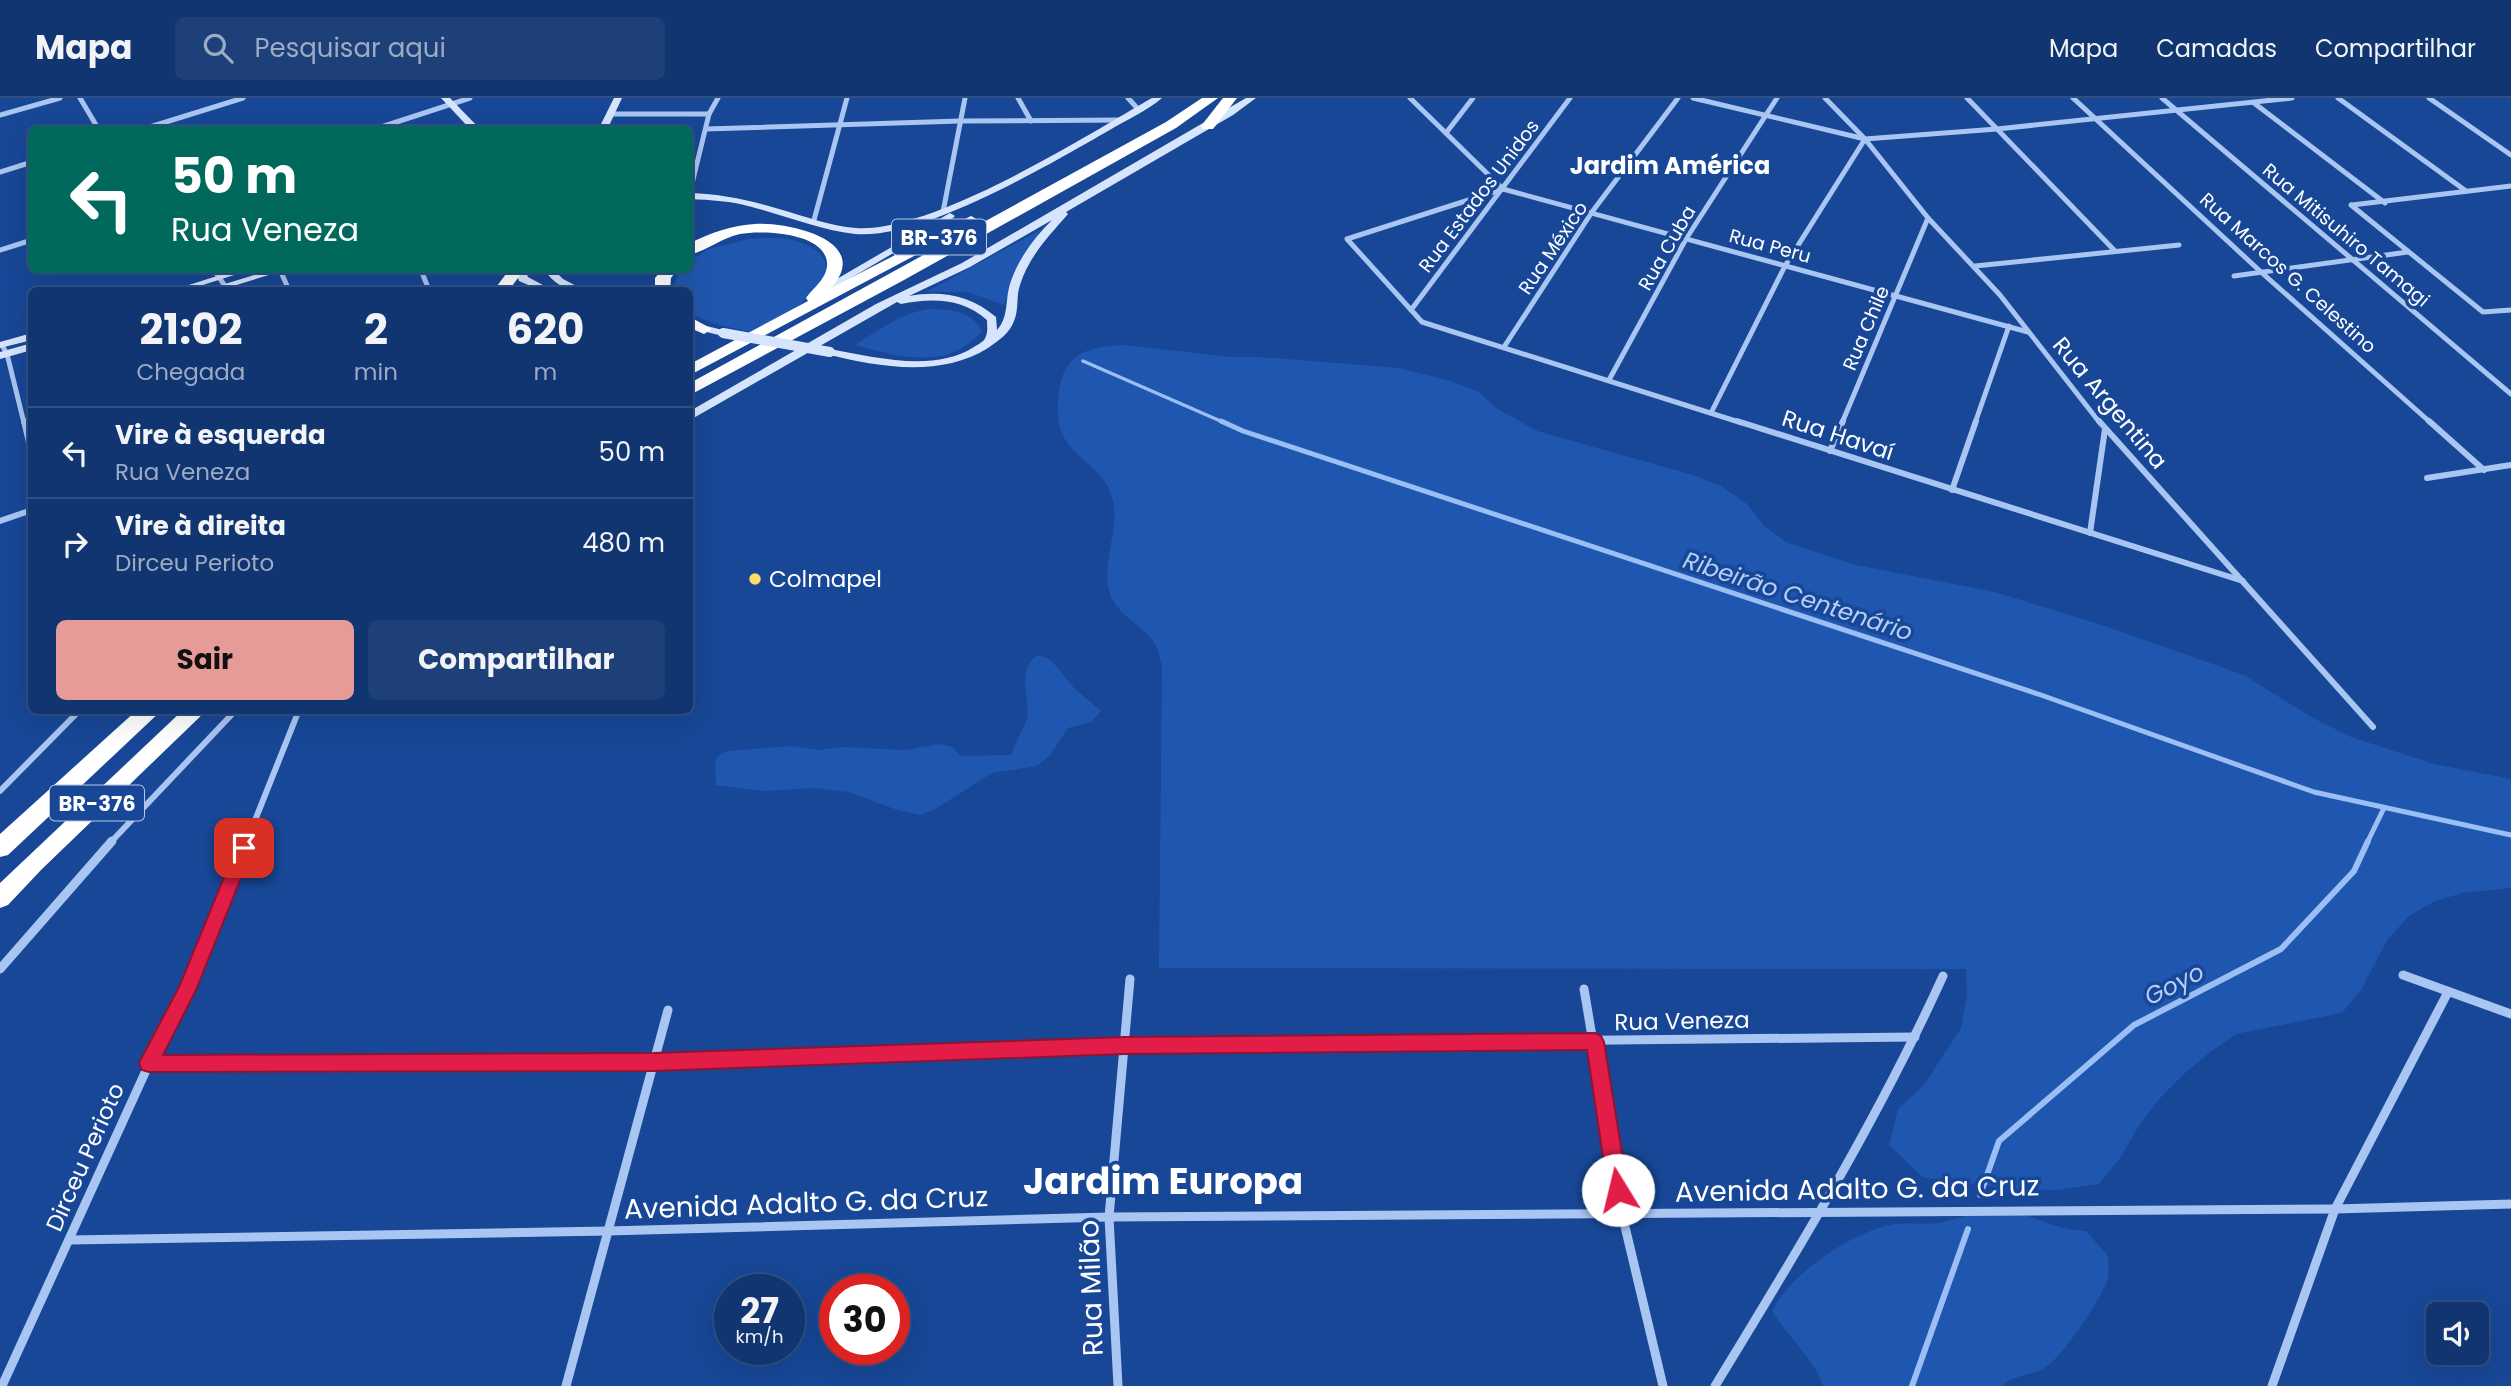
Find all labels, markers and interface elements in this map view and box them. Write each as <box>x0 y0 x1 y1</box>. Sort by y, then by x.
search box <box>175 17 665 80</box>
text: Mapa <box>35 24 133 71</box>
icon: search <box>199 29 237 67</box>
text: Pesquisar aqui <box>255 30 446 66</box>
text: Mapa <box>2049 32 2118 65</box>
text: Camadas <box>2156 32 2277 65</box>
text: Compartilhar <box>2315 32 2476 65</box>
street label: Rua Estados Unidos <box>1412 114 1546 278</box>
text: 50 m <box>171 142 297 210</box>
district label: Jardim América <box>1570 149 1770 182</box>
icon: left <box>56 154 147 245</box>
street label: Rua Mitisuhiro Tamagi <box>2257 157 2435 313</box>
street label: Rua Marcos G. Celestino <box>2194 186 2382 360</box>
street label: Rua México <box>1512 196 1594 300</box>
street label: Rua Cuba <box>1632 200 1702 296</box>
text: Rua Veneza <box>171 207 359 252</box>
road number: BR-376 <box>892 220 986 254</box>
street label: Rua Peru <box>1726 222 1814 270</box>
street label: Rua Chile <box>1836 281 1896 375</box>
text: 21:02 <box>139 300 242 359</box>
text: 2 <box>364 300 388 359</box>
text: 620 <box>506 300 585 359</box>
street label: Rua Argentina <box>2045 330 2175 476</box>
text: Chegada <box>136 356 245 388</box>
text: min <box>354 356 398 388</box>
text: m <box>534 356 557 388</box>
street label: Rua Havaí <box>1778 402 1898 468</box>
text: Vire à esquerda <box>115 417 326 453</box>
icon: left <box>56 434 94 472</box>
text: 50 m <box>599 434 665 470</box>
text: Rua Veneza <box>115 456 250 488</box>
text: Vire à direita <box>115 508 286 544</box>
icon: right <box>56 525 94 563</box>
text: 480 m <box>582 525 665 561</box>
water label: Ribeirão Centenário <box>1679 543 1917 649</box>
text: Dirceu Perioto <box>115 547 274 579</box>
place label: Colmapel <box>769 563 882 595</box>
marker: Colmapel <box>747 571 763 587</box>
button: Sair <box>56 620 354 700</box>
button: Compartilhar <box>368 620 665 700</box>
road number: BR-376 <box>50 786 144 820</box>
pin <box>214 818 274 878</box>
icon: arrive <box>225 829 263 867</box>
water label: Goyo <box>2138 955 2210 1013</box>
street label: Rua Veneza <box>1614 1004 1750 1038</box>
street label: Dirceu Perioto <box>38 1078 132 1236</box>
position arrow <box>1581 1153 1655 1227</box>
district label: Jardim Europa <box>1023 1155 1303 1207</box>
street label: Avenida Adalto G. da Cruz <box>1674 1166 2040 1212</box>
street label: Avenida Adalto G. da Cruz <box>623 1177 989 1229</box>
street label: Rua Milão <box>1069 1219 1113 1357</box>
speed limit sign: 30 <box>819 1274 910 1365</box>
text: 27 <box>740 1286 779 1335</box>
map controls <box>2426 1302 2489 1365</box>
button: sound <box>2426 1302 2489 1365</box>
text: km/h <box>736 1324 783 1349</box>

